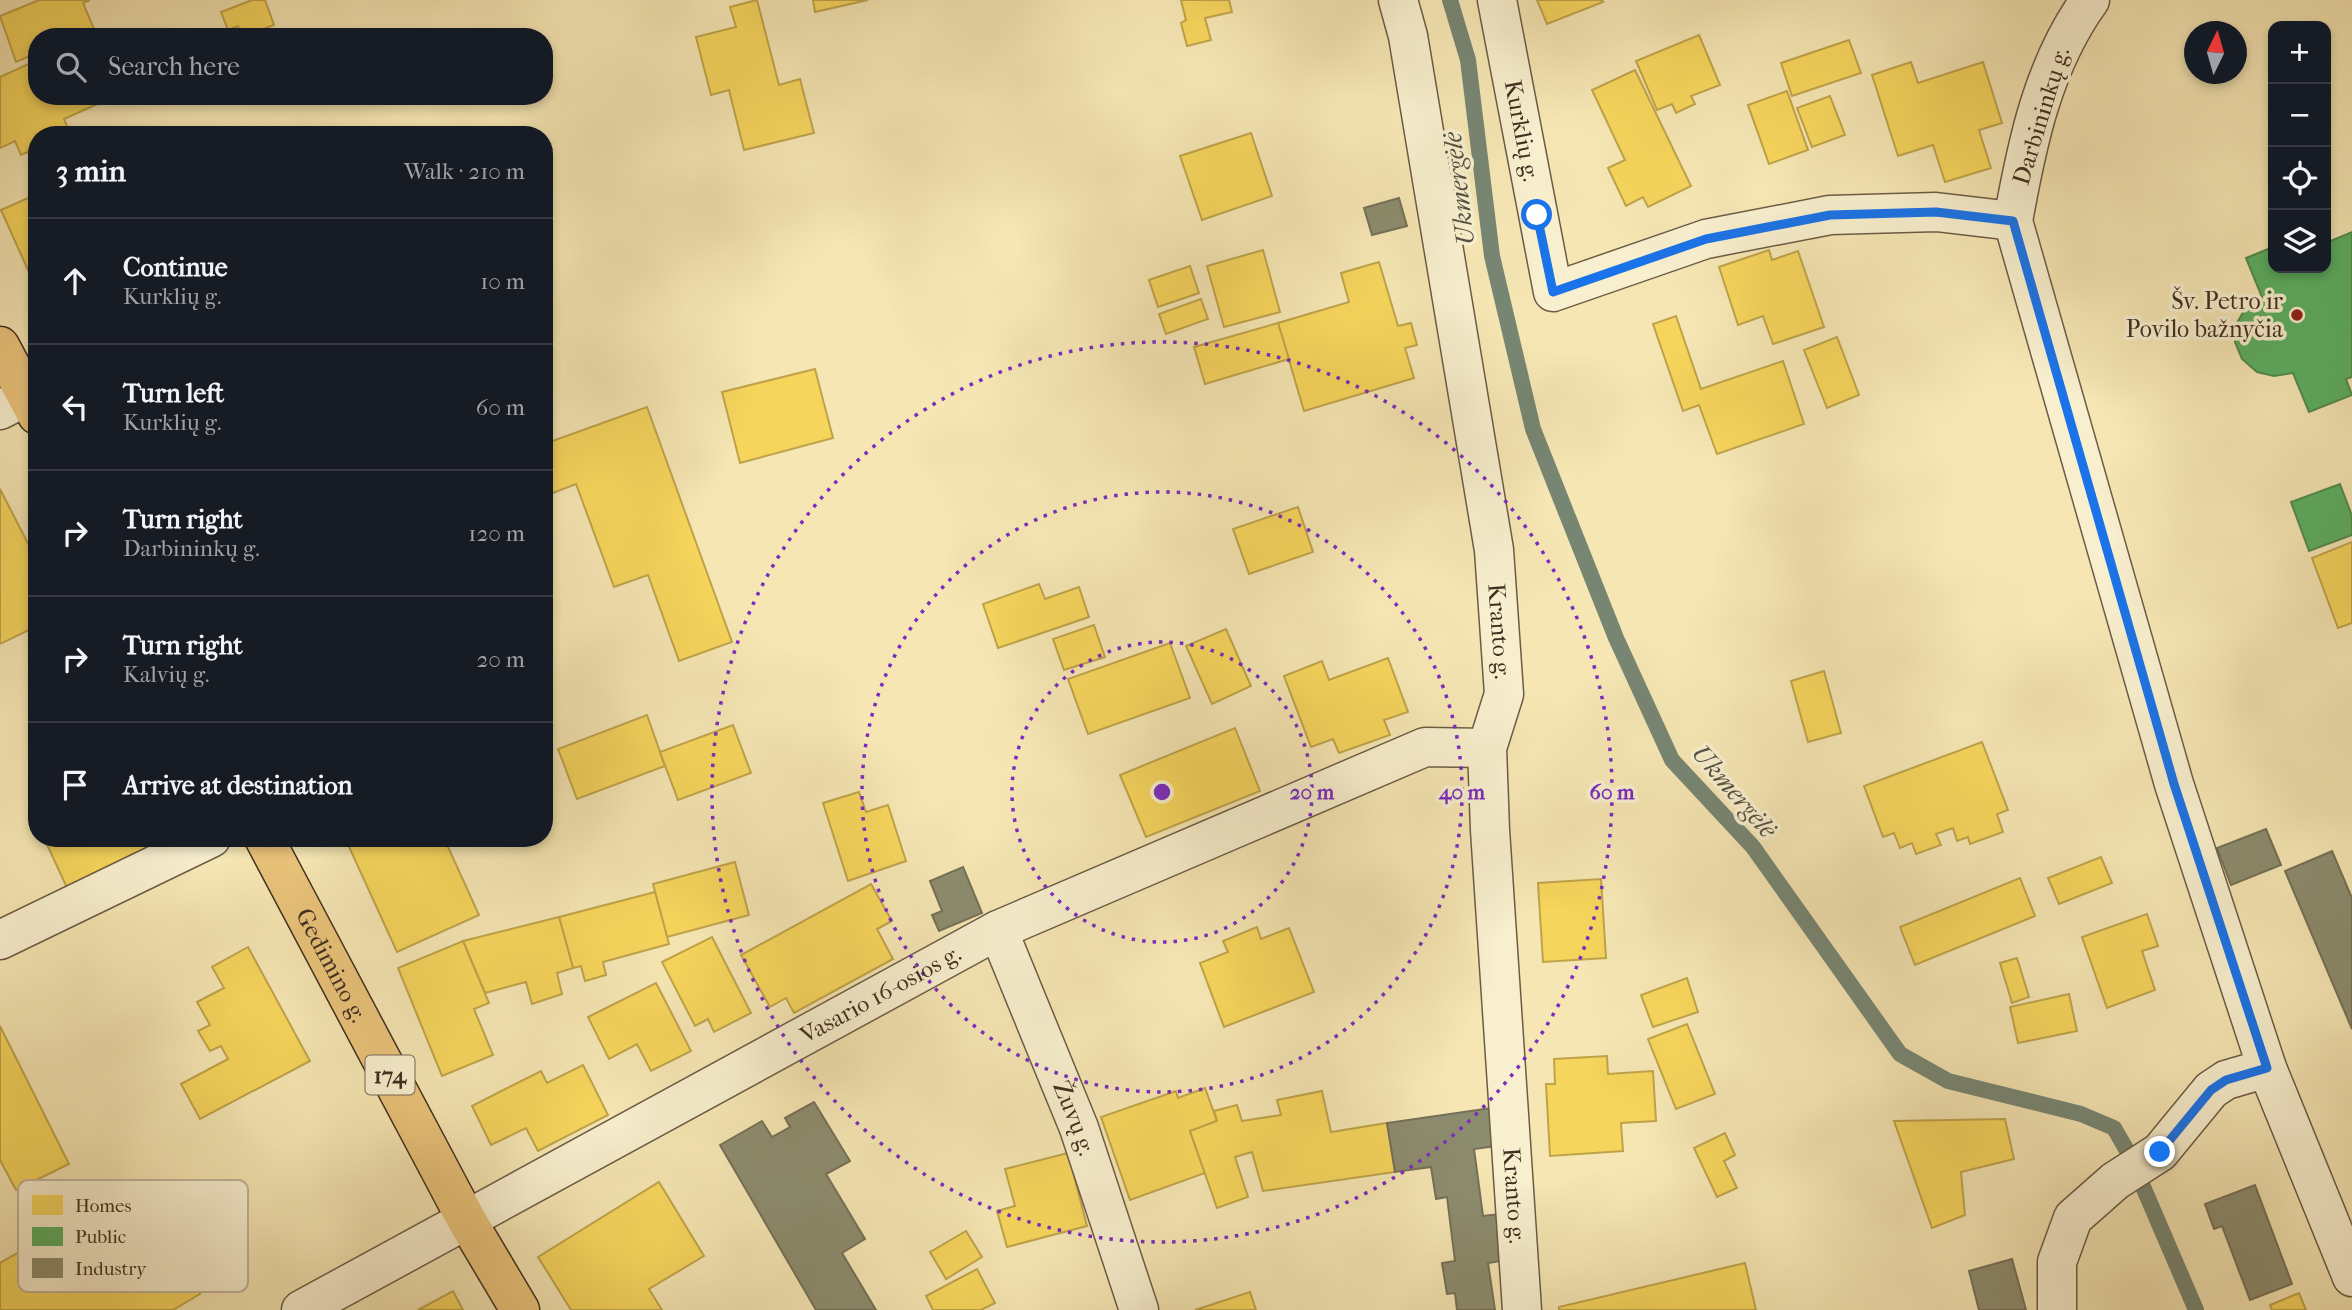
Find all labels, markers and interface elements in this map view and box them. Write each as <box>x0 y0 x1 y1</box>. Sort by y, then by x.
north arrow <box>2184 21 2247 84</box>
map controls <box>2268 21 2331 273</box>
button: + <box>2268 21 2331 84</box>
search box <box>28 28 553 105</box>
street label: Darbininkų g. <box>2007 44 2076 189</box>
icon: search <box>52 48 90 86</box>
text: Search here <box>108 51 240 82</box>
street label: Kurklių g. <box>1499 78 1545 184</box>
button: − <box>2268 84 2331 147</box>
water label: Ukmergėlė <box>1436 129 1481 248</box>
button: locate <box>2268 147 2331 210</box>
text: 3 min <box>56 154 126 189</box>
text: Walk · 210 m <box>404 158 525 185</box>
route start <box>1521 199 1552 230</box>
button: layers <box>2268 210 2331 273</box>
text: Continue <box>123 252 228 283</box>
icon: ahead <box>56 262 94 300</box>
text: 10 m <box>480 268 525 295</box>
text: Kurklių g. <box>123 283 221 310</box>
place label: Šv. Petro ir Povilo bažnyčia <box>2126 286 2284 343</box>
marker: Šv. Petro ir Povilo bažnyčia <box>2289 307 2305 323</box>
text: Turn left <box>123 378 224 409</box>
icon: left <box>56 388 94 426</box>
text: 60 m <box>476 394 525 421</box>
text: Kurklių g. <box>123 409 221 436</box>
text: Turn right <box>123 504 243 535</box>
icon: right <box>56 514 94 552</box>
text: 120 m <box>468 520 525 547</box>
text: Darbininkų g. <box>123 535 260 562</box>
street label: Kranto g. <box>1482 582 1517 680</box>
text: Turn right <box>123 630 243 661</box>
icon: right <box>56 640 94 678</box>
text: 20 m <box>476 646 525 673</box>
text: Kalvių g. <box>123 661 210 688</box>
water label: Ukmergėlė <box>1685 738 1784 845</box>
icon: arrive <box>56 766 94 804</box>
text: Arrive at destination <box>123 770 353 801</box>
centre of rings <box>1150 780 1174 804</box>
text: 20 m <box>1290 780 1335 804</box>
text: 40 m <box>1438 780 1486 805</box>
text: 60 m <box>1590 780 1635 804</box>
street label: Gedimino g. <box>290 904 373 1027</box>
street label: Vasario 16-osios g. <box>794 939 966 1050</box>
road number: 174 <box>366 1056 414 1094</box>
street label: Žuvų g. <box>1047 1076 1101 1159</box>
route end <box>2144 1136 2175 1167</box>
street label: Kranto g. <box>1497 1147 1532 1244</box>
legend <box>18 1180 248 1292</box>
text: Homes <box>75 1195 131 1217</box>
text: Public <box>75 1226 126 1248</box>
text: Industry <box>75 1258 147 1280</box>

